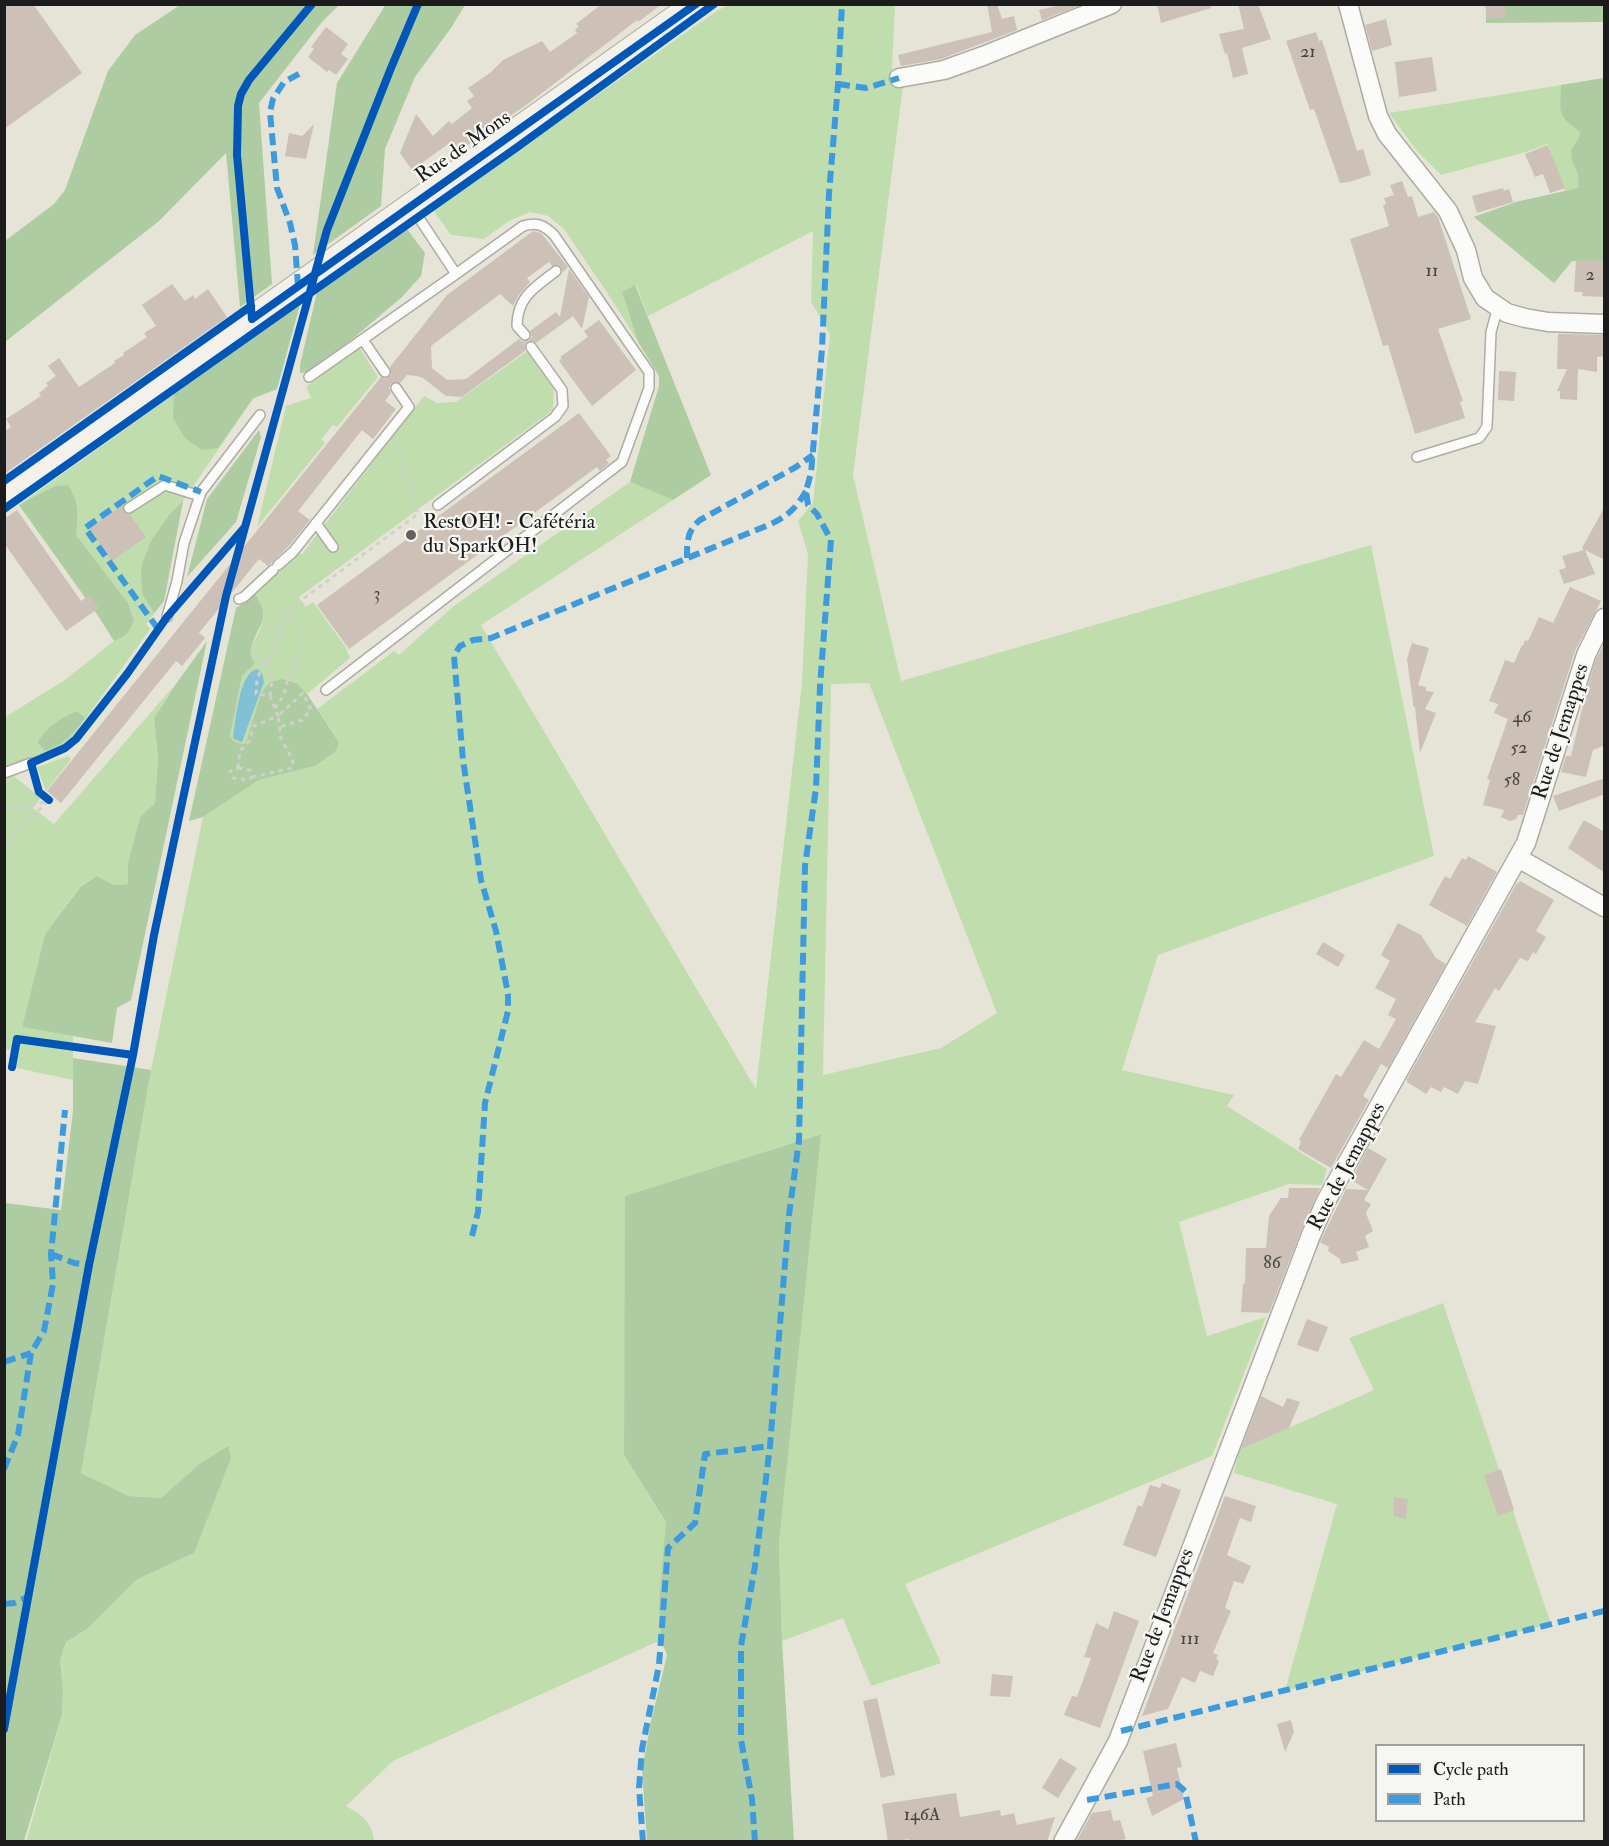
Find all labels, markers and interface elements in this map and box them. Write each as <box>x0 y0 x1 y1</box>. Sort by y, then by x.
house number: 21 <box>1300 42 1316 64</box>
street label: Rue de Mons <box>412 106 516 190</box>
house number: 11 <box>1426 261 1438 283</box>
house number: 2 <box>1585 265 1595 287</box>
place label: RestOH! - Cafétéria du SparkOH! <box>423 510 596 560</box>
marker: RestOH! - Cafétéria du SparkOH! <box>404 528 418 542</box>
house number: 3 <box>374 584 380 606</box>
street label: Rue de Jemappes <box>1528 661 1596 803</box>
house number: 46 <box>1513 707 1531 729</box>
house number: 52 <box>1511 738 1527 760</box>
house number: 58 <box>1504 770 1520 792</box>
street label: Rue de Jemappes <box>1304 1099 1392 1235</box>
house number: 86 <box>1263 1253 1281 1275</box>
street label: Rue de Jemappes <box>1127 1545 1201 1687</box>
house number: 111 <box>1180 1629 1200 1651</box>
legend <box>1375 1744 1585 1822</box>
text: Cycle path <box>1433 1758 1509 1781</box>
text: Path <box>1433 1788 1466 1811</box>
house number: 146A <box>904 1805 940 1827</box>

